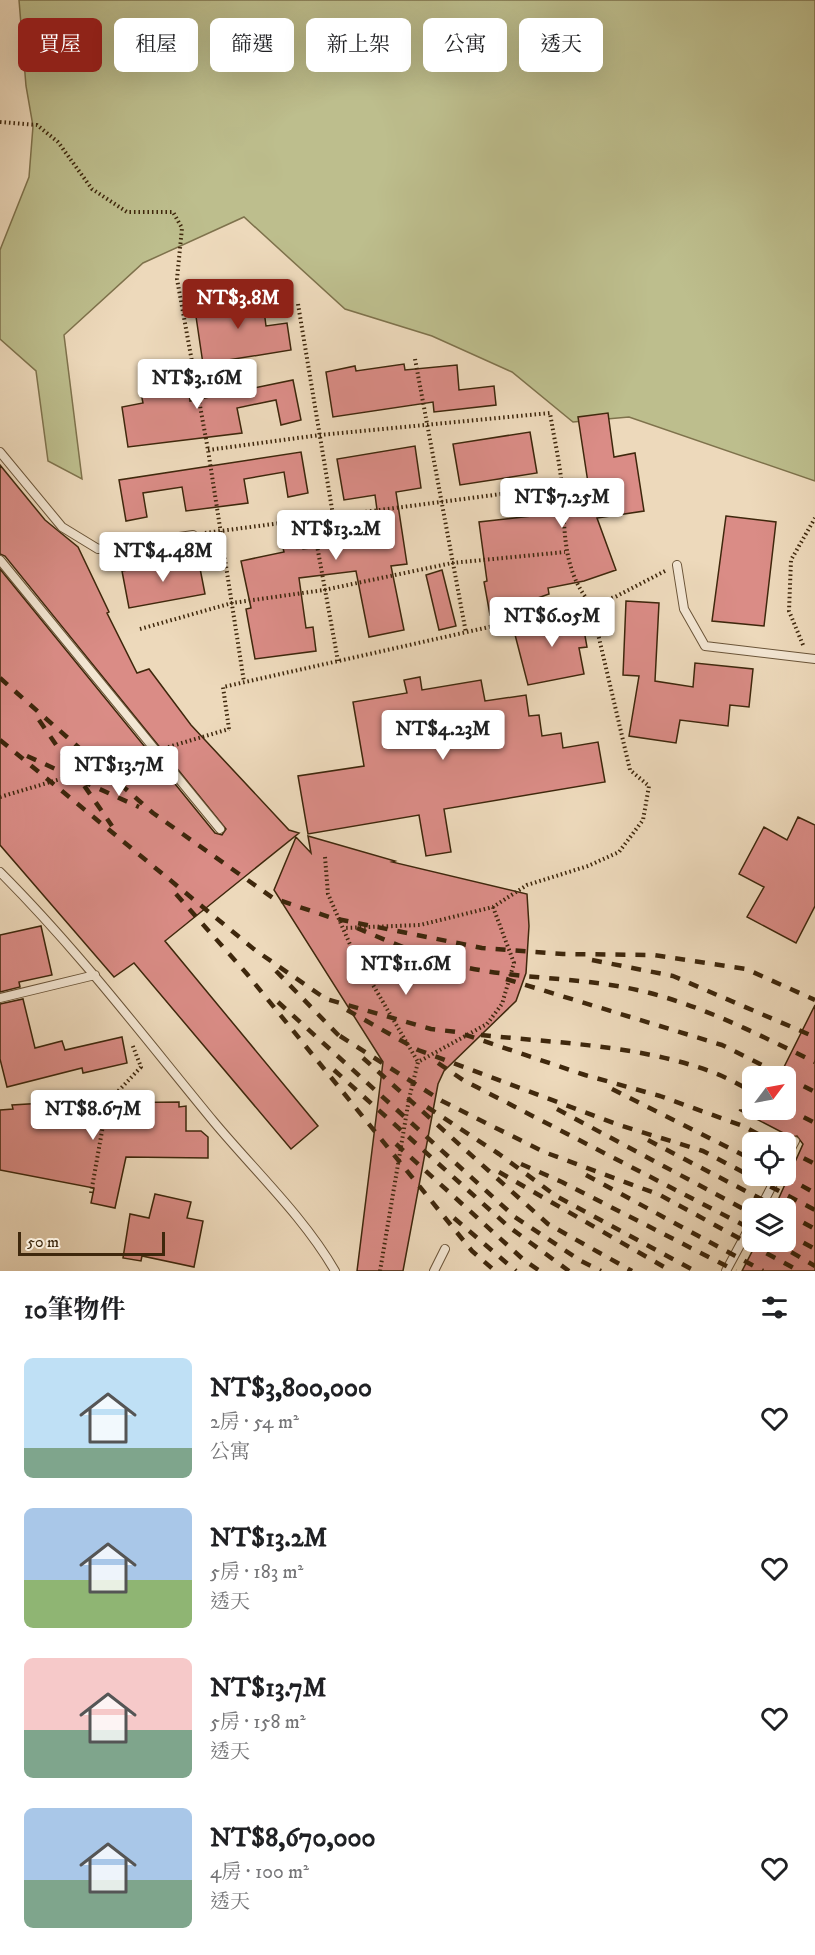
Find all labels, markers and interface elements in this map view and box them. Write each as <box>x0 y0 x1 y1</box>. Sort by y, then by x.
chip: 買屋 <box>18 18 102 72</box>
chip: 租屋 <box>114 18 198 72</box>
chip: 篩選 <box>210 18 294 72</box>
chip: 新上架 <box>306 18 411 72</box>
chip: 公寓 <box>423 18 507 72</box>
chip: 透天 <box>519 18 603 72</box>
pin: NT$3.8M <box>183 279 293 330</box>
text: NT$3.8M <box>197 286 279 311</box>
pin: NT$3.16M <box>135 359 259 410</box>
text: NT$3.16M <box>152 366 242 391</box>
pin: NT$7.25M <box>500 478 624 529</box>
text: NT$7.25M <box>514 485 610 510</box>
pin: NT$13.2M <box>274 510 398 561</box>
text: NT$13.2M <box>291 517 381 542</box>
pin: NT$4.48M <box>101 532 225 583</box>
text: NT$4.48M <box>113 539 213 564</box>
pin: NT$6.05M <box>490 597 614 648</box>
text: NT$6.05M <box>504 604 600 629</box>
pin: NT$4.23M <box>381 710 505 761</box>
text: NT$4.23M <box>396 717 490 742</box>
pin: NT$13.7M <box>57 746 181 797</box>
text: NT$13.7M <box>74 753 164 778</box>
pin: NT$11.6M <box>344 945 468 996</box>
text: NT$11.6M <box>361 952 451 977</box>
north arrow <box>742 1066 796 1120</box>
map controls <box>742 1066 796 1252</box>
pin: NT$8.67M <box>31 1090 155 1141</box>
text: NT$8.67M <box>45 1097 141 1122</box>
button: locate <box>742 1132 796 1186</box>
button: layers <box>742 1198 796 1252</box>
scale bar <box>18 1229 165 1256</box>
text: 50 m <box>27 1232 59 1252</box>
icon: filters <box>758 1291 791 1324</box>
text: 10筆物件 <box>24 1294 125 1327</box>
text: NT$3,800,000 <box>210 1372 372 1405</box>
icon: home <box>72 1382 144 1454</box>
icon: heart <box>758 1402 791 1435</box>
text: 2房 · 54 m² <box>210 1410 299 1435</box>
text: 公寓 <box>210 1440 250 1465</box>
text: NT$13.2M <box>210 1522 327 1555</box>
icon: home <box>72 1532 144 1604</box>
icon: heart <box>758 1552 791 1585</box>
text: 5房 · 183 m² <box>210 1560 303 1585</box>
text: 透天 <box>210 1590 250 1615</box>
text: NT$13.7M <box>210 1672 327 1705</box>
icon: home <box>72 1682 144 1754</box>
icon: heart <box>758 1702 791 1735</box>
text: 5房 · 158 m² <box>210 1710 306 1735</box>
text: 透天 <box>210 1740 250 1765</box>
text: NT$8,670,000 <box>210 1822 375 1855</box>
icon: home <box>72 1832 144 1904</box>
icon: heart <box>758 1852 791 1885</box>
text: 4房 · 100 m² <box>210 1860 309 1885</box>
text: 透天 <box>210 1890 250 1915</box>

